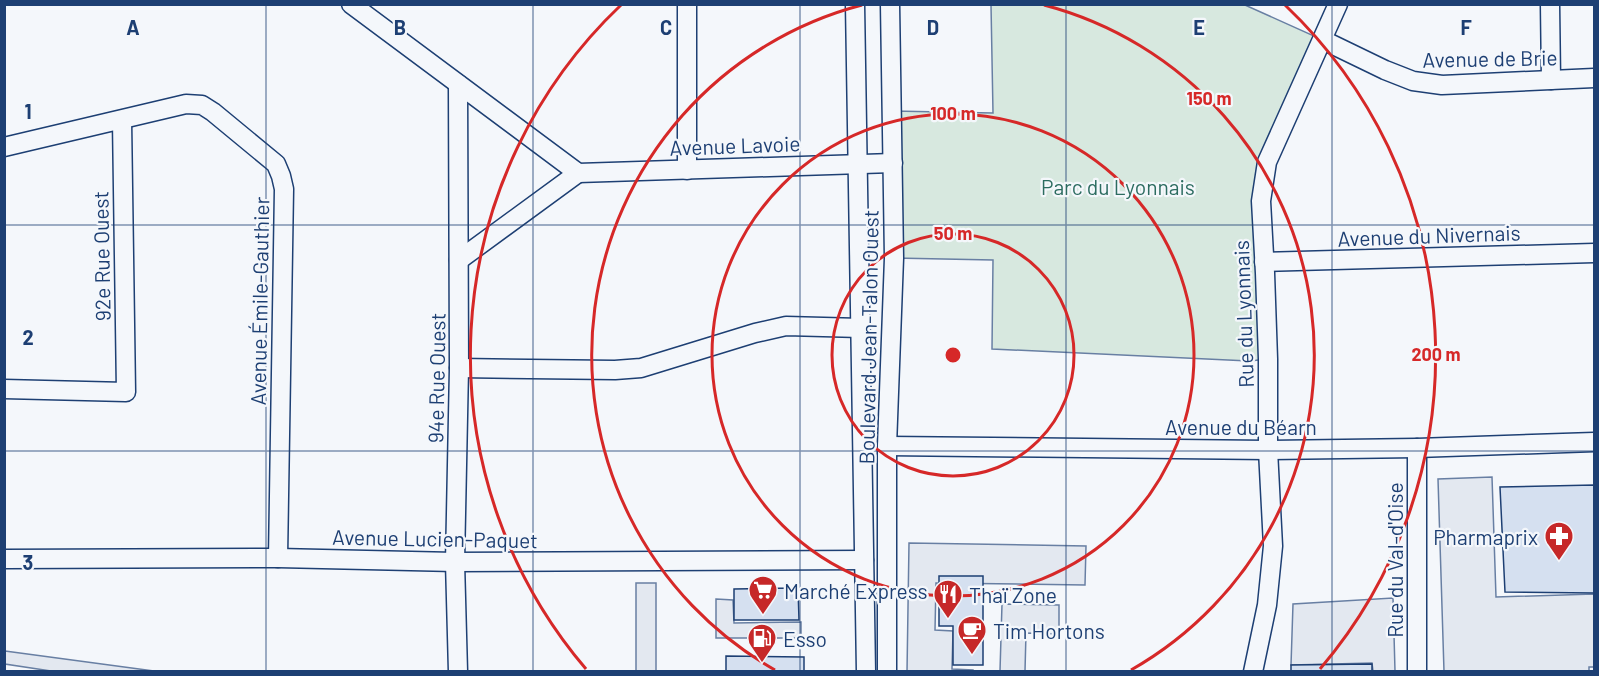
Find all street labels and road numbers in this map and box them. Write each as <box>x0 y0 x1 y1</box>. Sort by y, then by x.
street label: Avenue de Brie <box>1422 44 1558 72</box>
street label: Avenue Lavoie <box>669 130 801 160</box>
street label: 92e Rue Ouest <box>87 191 115 321</box>
street label: Avenue Émile-Gauthier <box>245 196 273 405</box>
street label: Boulevard Jean-Talon Ouest <box>853 209 883 465</box>
street label: Avenue du Nivernais <box>1337 219 1521 251</box>
street label: Rue du Lyonnais <box>1228 240 1258 388</box>
street label: 94e Rue Ouest <box>422 313 450 443</box>
street label: Avenue du Béarn <box>1165 414 1317 439</box>
street label: Rue du Val-d'Oise <box>1382 482 1407 638</box>
street label: Avenue Lucien-Paquet <box>332 524 538 552</box>

